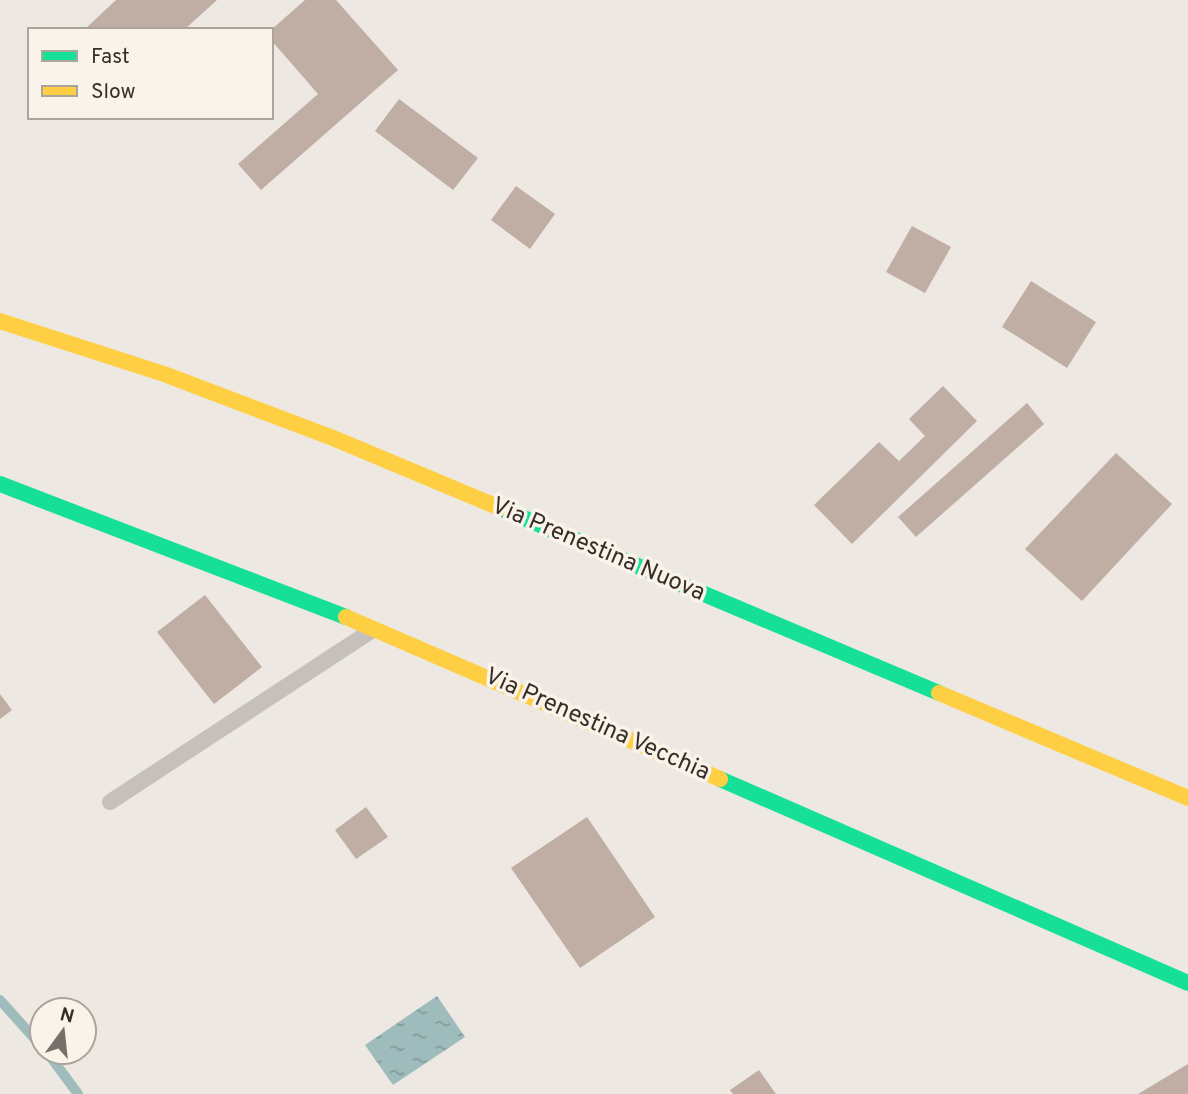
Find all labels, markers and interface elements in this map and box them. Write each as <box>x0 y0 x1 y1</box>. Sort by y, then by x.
legend <box>28 28 273 119</box>
text: Fast <box>91 44 130 71</box>
text: Slow <box>91 79 136 106</box>
street label: Via Prenestina Nuova <box>487 491 709 609</box>
street label: Via Prenestina Vecchia <box>480 662 714 788</box>
north arrow <box>28 996 98 1066</box>
text: N <box>57 1003 77 1030</box>

